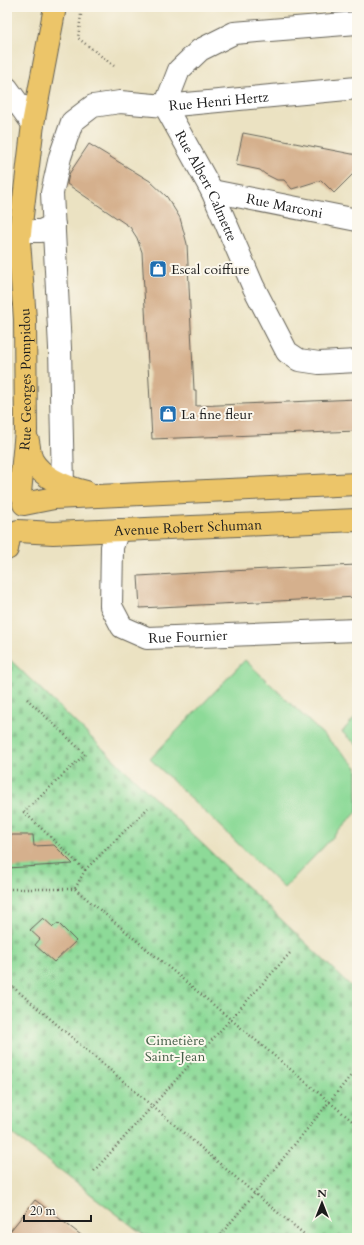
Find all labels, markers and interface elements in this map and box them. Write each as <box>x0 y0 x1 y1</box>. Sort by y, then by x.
street label: Rue Henri Hertz <box>168 87 270 116</box>
street label: Rue Albert Calmette <box>170 127 242 244</box>
street label: Rue Marconi <box>244 189 325 223</box>
shop icon: Escal coiffure <box>148 259 168 279</box>
place label: Escal coiffure <box>171 260 250 279</box>
street label: Rue Georges Pompidou <box>15 307 36 451</box>
shop icon: La fine fleur <box>158 404 178 424</box>
place label: La fine fleur <box>181 405 253 424</box>
street label: Avenue Robert Schuman <box>113 515 262 540</box>
street label: Rue Fournier <box>148 626 229 648</box>
park label: Cimetière Saint-Jean <box>145 1031 205 1066</box>
north arrow <box>302 1183 342 1223</box>
text: N <box>317 1186 327 1201</box>
scale bar <box>24 1197 91 1223</box>
text: 20 m <box>30 1203 57 1219</box>

